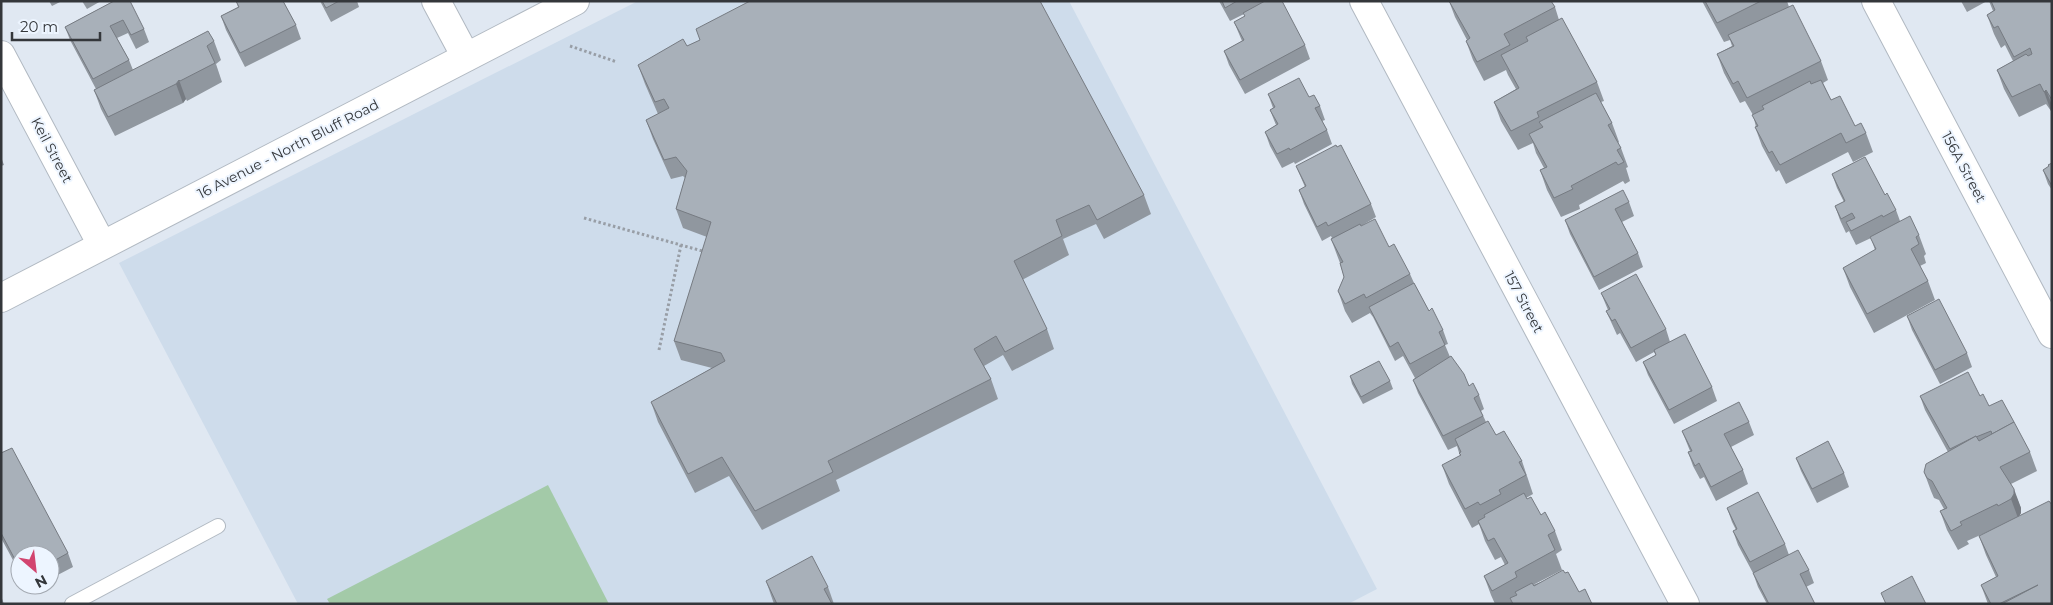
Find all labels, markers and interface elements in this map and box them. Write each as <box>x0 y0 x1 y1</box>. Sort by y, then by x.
scale bar <box>12 10 100 42</box>
text: 20 m <box>20 17 58 36</box>
street label: 16 Avenue - North Bluff Road <box>194 95 382 203</box>
street label: Keil Street <box>27 114 77 186</box>
street label: 156A Street <box>1938 128 1990 206</box>
street label: 157 Street <box>1500 268 1548 336</box>
north arrow <box>10 545 60 595</box>
text: N <box>32 571 50 592</box>

